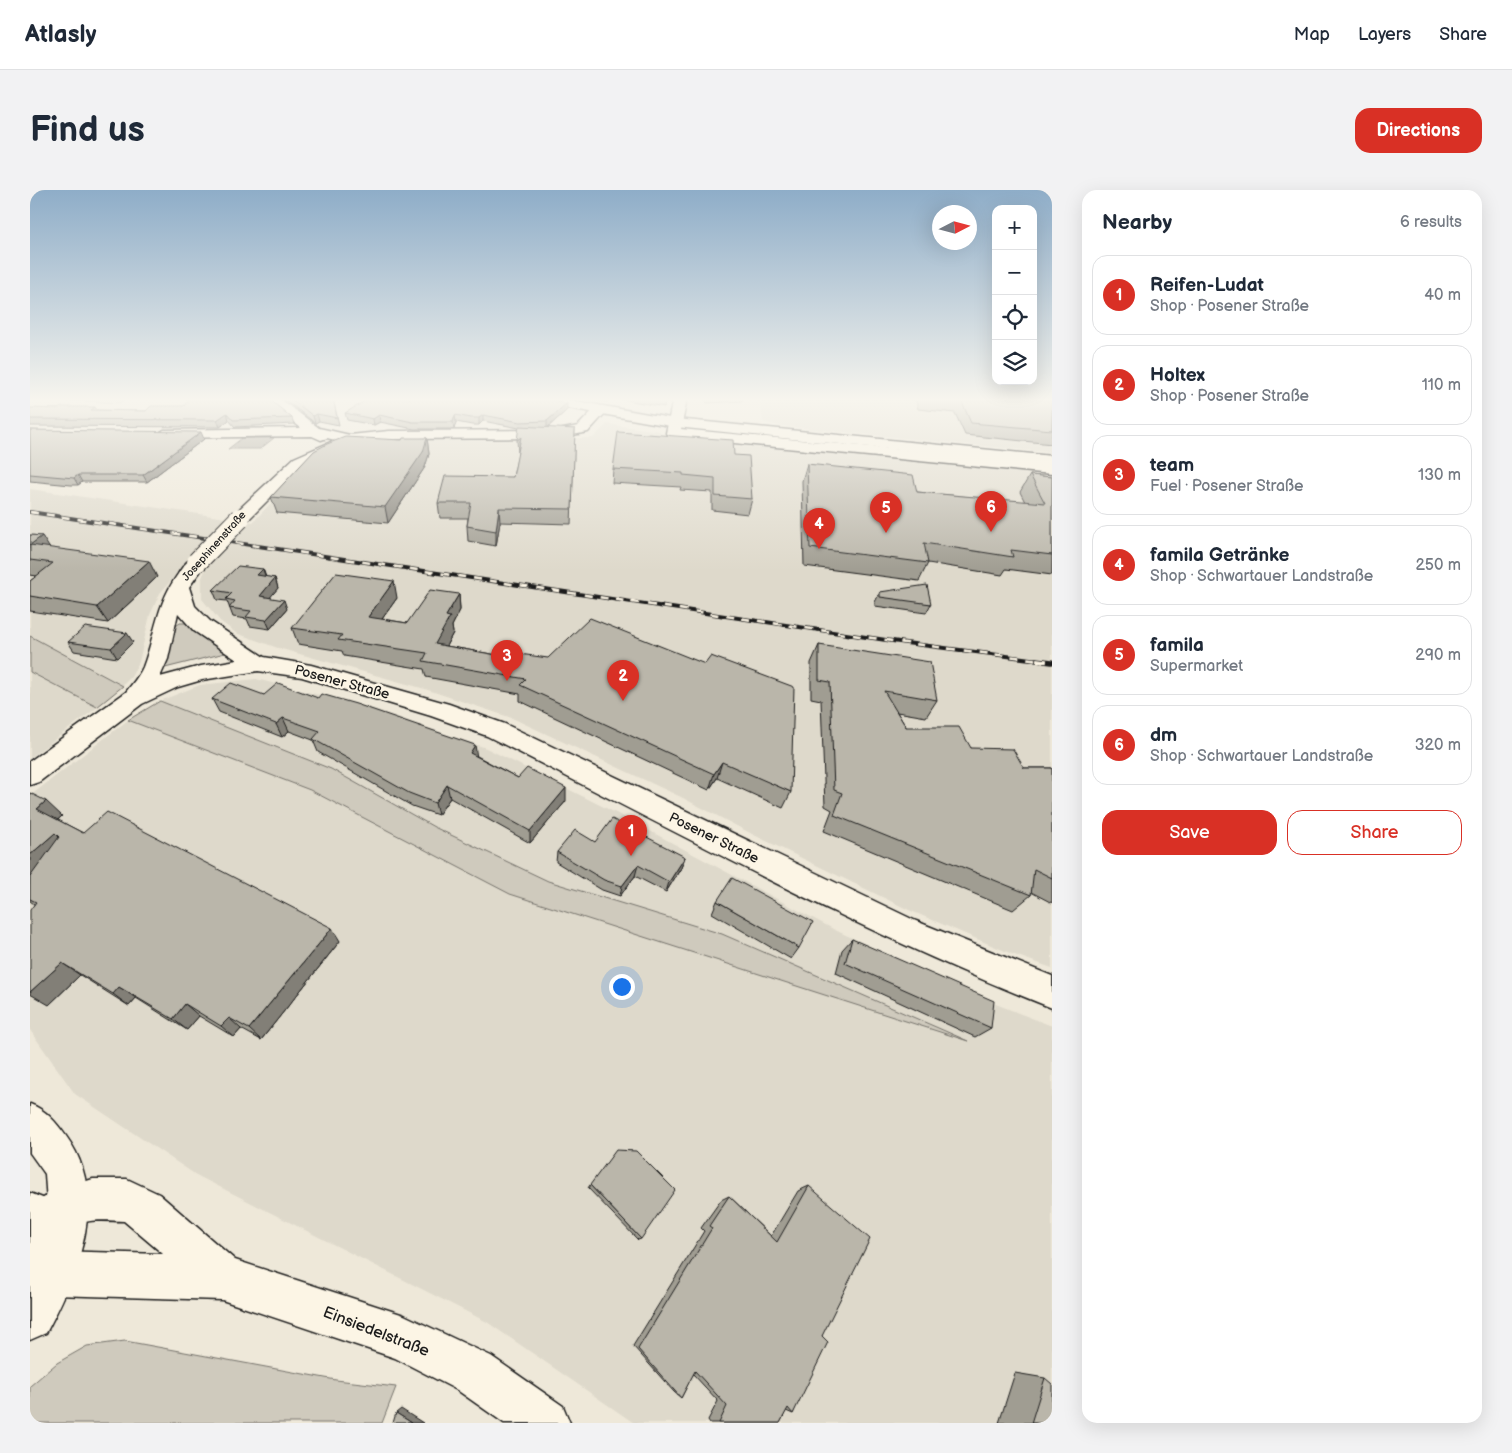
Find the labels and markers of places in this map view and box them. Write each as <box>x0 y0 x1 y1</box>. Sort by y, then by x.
pin: 6 <box>975 491 1007 532</box>
pin: 5 <box>870 492 902 533</box>
pin: 4 <box>803 508 835 549</box>
pin: 3 <box>491 640 523 681</box>
pin: 2 <box>607 660 639 701</box>
pin: 1 <box>615 815 647 856</box>

